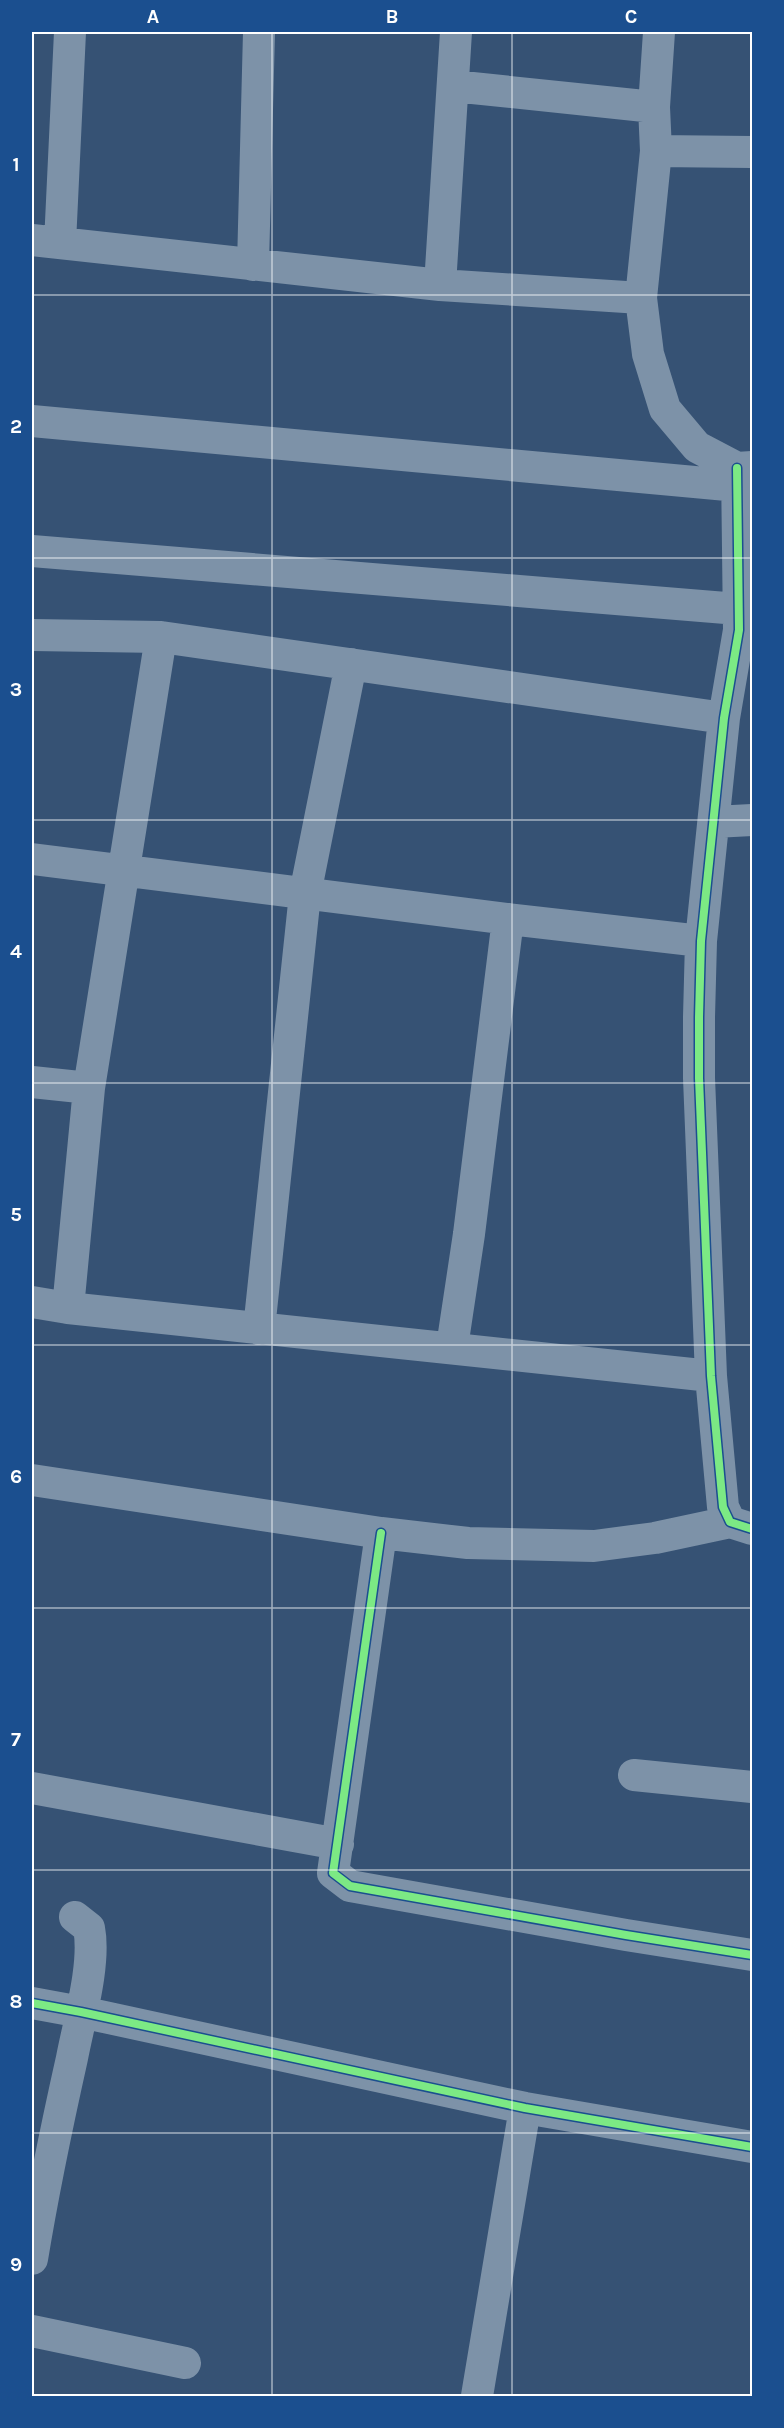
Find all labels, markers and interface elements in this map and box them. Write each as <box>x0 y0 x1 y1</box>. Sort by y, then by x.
text: A <box>147 5 160 28</box>
text: B <box>386 5 398 28</box>
text: C <box>625 5 637 28</box>
text: 1 <box>12 153 20 176</box>
text: 2 <box>10 415 22 438</box>
text: 3 <box>10 678 22 701</box>
text: 4 <box>10 940 22 963</box>
text: 5 <box>10 1203 22 1226</box>
text: 6 <box>10 1465 22 1488</box>
text: 7 <box>11 1728 21 1751</box>
text: 8 <box>10 1990 22 2013</box>
text: 9 <box>10 2253 22 2276</box>

